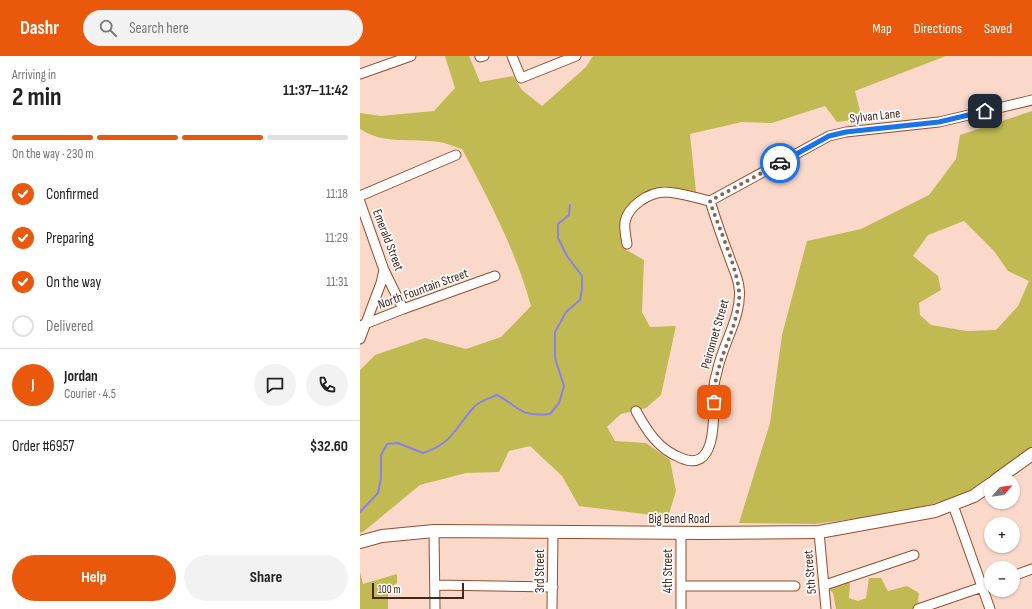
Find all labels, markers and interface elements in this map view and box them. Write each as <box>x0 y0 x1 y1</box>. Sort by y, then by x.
search box <box>83 10 363 46</box>
text: Dashr <box>20 17 59 40</box>
icon: search <box>97 17 119 39</box>
text: Search here <box>129 19 189 38</box>
text: Map <box>872 20 892 37</box>
text: Directions <box>914 20 962 37</box>
text: Saved <box>984 20 1012 37</box>
text: Arriving in <box>12 67 56 83</box>
text: 11:37–11:42 <box>283 81 348 100</box>
text: 2 min <box>12 82 62 113</box>
pin <box>968 94 1002 128</box>
icon: home <box>974 100 996 122</box>
street label: Sylvan Lane <box>849 105 901 127</box>
courier <box>760 143 800 183</box>
text: On the way · 230 m <box>12 146 94 162</box>
icon: car <box>769 152 791 174</box>
icon: check <box>12 183 34 205</box>
text: Confirmed <box>46 185 99 204</box>
text: 11:18 <box>326 186 348 202</box>
street label: Emerald Street <box>369 207 407 273</box>
icon: check <box>12 227 34 249</box>
text: Preparing <box>46 229 94 248</box>
text: 11:29 <box>325 230 348 246</box>
street label: North Fountain Street <box>376 265 470 313</box>
icon: check <box>12 271 34 293</box>
text: On the way <box>46 273 101 292</box>
text: 11:31 <box>326 274 348 290</box>
street label: Peironnet Street <box>697 297 733 371</box>
text: Delivered <box>46 317 93 336</box>
button: chat <box>254 364 296 406</box>
button: phone <box>306 364 348 406</box>
text: Jordan <box>64 367 98 386</box>
text: J <box>31 375 35 394</box>
pin <box>697 385 731 419</box>
text: Courier · 4.5 <box>64 386 116 402</box>
icon: bag <box>703 391 725 413</box>
text: Order #6957 <box>12 437 74 456</box>
text: $32.60 <box>310 437 348 456</box>
north arrow <box>984 473 1020 509</box>
map controls <box>984 473 1020 597</box>
street label: Big Bend Road <box>648 511 710 527</box>
button: + <box>984 517 1020 553</box>
street label: 3rd Street <box>532 549 548 593</box>
street label: 4th Street <box>660 549 676 593</box>
street label: 5th Street <box>800 549 820 595</box>
button: Help <box>12 555 176 601</box>
button: Share <box>184 555 348 601</box>
button: − <box>984 561 1020 597</box>
scale bar <box>372 581 464 600</box>
text: 100 m <box>378 583 400 596</box>

